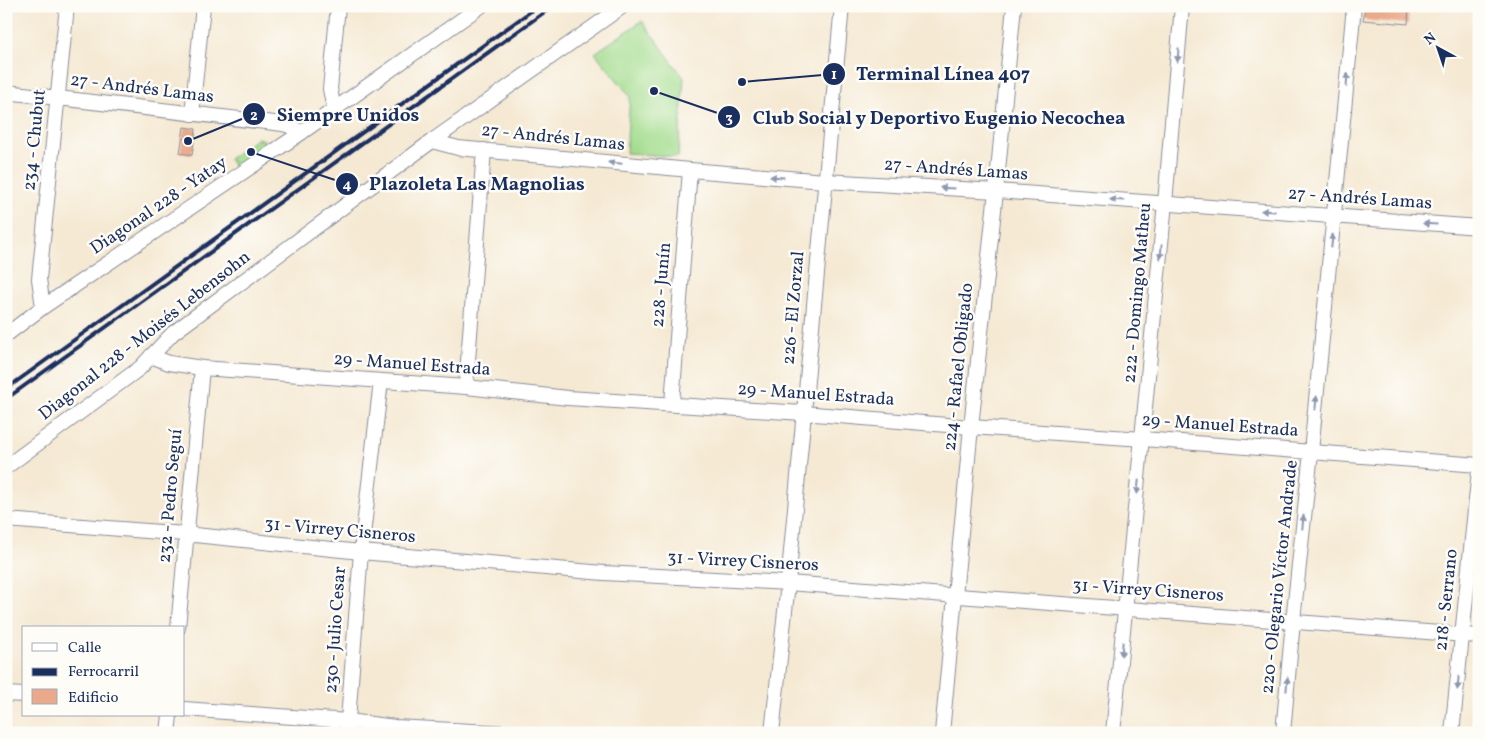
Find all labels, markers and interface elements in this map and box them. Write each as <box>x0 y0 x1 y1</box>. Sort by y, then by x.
north arrow <box>1412 22 1462 72</box>
text: N <box>1421 29 1441 50</box>
one-way arrow <box>1174 47 1182 63</box>
callout: Terminal Línea 407 <box>821 57 1040 91</box>
text: Terminal Línea 407 <box>856 62 1030 88</box>
text: 1 <box>831 65 837 86</box>
street label: 27 - Andrés Lamas <box>69 68 215 110</box>
one-way arrow <box>1343 71 1351 87</box>
street label: 234 - Chubut <box>17 88 53 192</box>
callout: Siempre Unidos <box>242 97 429 131</box>
callout: Club Social y Deportivo Eugenio Necochea <box>717 100 1135 134</box>
text: Siempre Unidos <box>277 103 420 129</box>
text: 2 <box>250 106 258 127</box>
text: Club Social y Deportivo Eugenio Necochea <box>753 106 1125 132</box>
text: 3 <box>725 108 733 129</box>
street label: 27 - Andrés Lamas <box>480 118 626 158</box>
street label: Diagonal 228 - Yatay <box>86 151 233 261</box>
street label: 27 - Andrés Lamas <box>883 152 1029 188</box>
one-way arrow <box>607 159 623 167</box>
callout: Plazoleta Las Magnolias <box>335 167 595 201</box>
text: Plazoleta Las Magnolias <box>369 172 585 198</box>
one-way arrow <box>768 173 784 181</box>
text: 4 <box>342 175 352 196</box>
street label: 27 - Andrés Lamas <box>1287 181 1433 217</box>
one-way arrow <box>939 184 955 192</box>
one-way arrow <box>1108 196 1124 204</box>
street label: 222 - Domingo Matheu <box>1118 202 1158 384</box>
one-way arrow <box>1260 207 1276 215</box>
one-way arrow <box>1422 219 1438 227</box>
one-way arrow <box>1328 233 1336 249</box>
street label: 228 - Junín <box>646 241 678 329</box>
one-way arrow <box>1156 244 1164 260</box>
street label: Diagonal 228 - Moisés Lebensohn <box>34 245 256 427</box>
street label: 226 - El Zorzal <box>777 250 811 366</box>
street label: 224 - Rafael Obligado <box>938 282 980 452</box>
street label: 29 - Manuel Estrada <box>333 347 491 383</box>
street label: 29 - Manuel Estrada <box>737 377 895 413</box>
one-way arrow <box>1312 395 1320 411</box>
street label: 29 - Manuel Estrada <box>1141 408 1299 444</box>
street label: 232 - Pedro Seguí <box>153 427 189 564</box>
street label: 220 - Olegario Víctor Andrade <box>1255 459 1305 695</box>
one-way arrow <box>1134 479 1142 495</box>
street label: 31 - Virrey Cisneros <box>263 512 417 550</box>
one-way arrow <box>1299 514 1307 530</box>
street label: 31 - Virrey Cisneros <box>667 546 819 578</box>
street label: 218 - Serrano <box>1429 548 1465 652</box>
street label: 230 - Julio Cesar <box>319 565 353 694</box>
street label: 31 - Virrey Cisneros <box>1071 573 1225 609</box>
legend <box>22 626 185 716</box>
text: Calle <box>68 638 101 659</box>
one-way arrow <box>1117 641 1125 657</box>
text: Ferrocarril <box>68 662 139 683</box>
one-way arrow <box>1454 675 1462 691</box>
one-way arrow <box>1283 676 1291 692</box>
text: Edificio <box>68 688 119 709</box>

